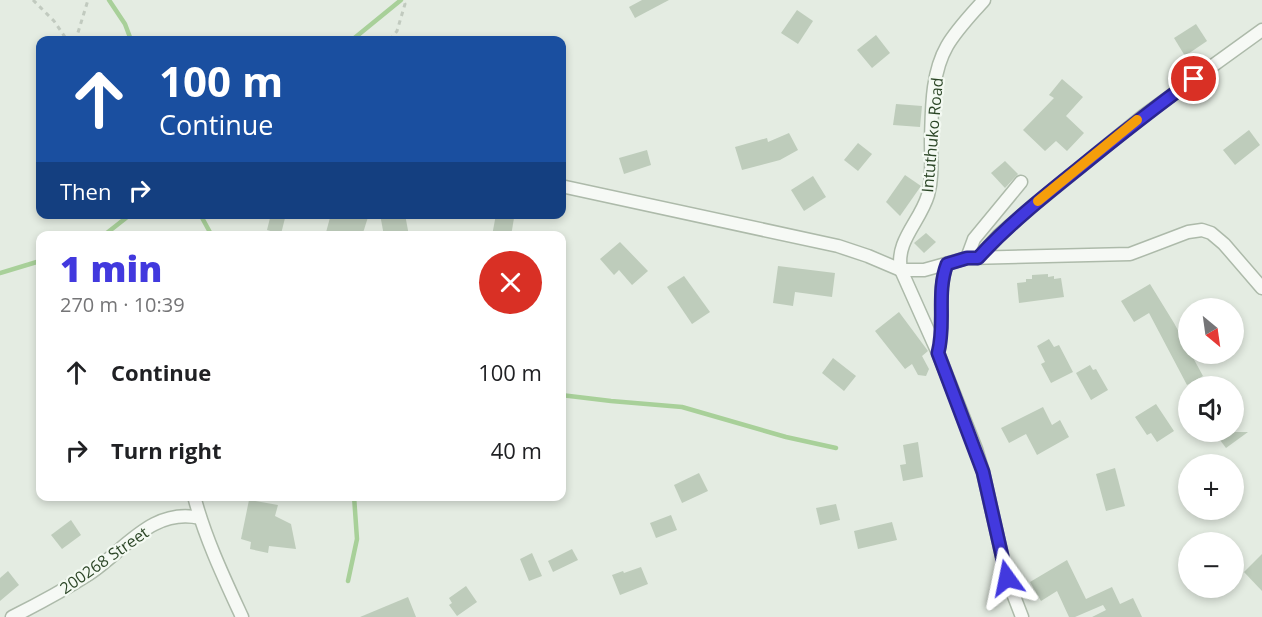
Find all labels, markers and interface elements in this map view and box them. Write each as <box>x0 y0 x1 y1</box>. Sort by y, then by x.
text: 100 m <box>159 52 283 109</box>
pin <box>1168 53 1219 104</box>
icon: ahead <box>60 60 138 138</box>
icon: arrive <box>1177 62 1210 95</box>
street label: Intuthuko Road <box>916 77 948 193</box>
text: Continue <box>159 106 274 143</box>
icon: right <box>123 174 156 207</box>
text: Then <box>60 176 111 206</box>
text: 1 min <box>60 244 162 293</box>
button: close <box>479 251 542 314</box>
text: 270 m · 10:39 <box>60 291 185 318</box>
north arrow <box>1178 298 1244 364</box>
map controls <box>1178 298 1244 598</box>
icon: ahead <box>60 356 93 389</box>
text: Continue <box>111 357 211 387</box>
text: 100 m <box>478 357 542 387</box>
button: sound <box>1178 376 1244 442</box>
icon: right <box>60 434 93 467</box>
text: Turn right <box>111 435 222 465</box>
text: 40 m <box>491 435 542 465</box>
button: + <box>1178 454 1244 520</box>
street label: 200268 Street <box>55 521 153 599</box>
button: − <box>1178 532 1244 598</box>
position arrow <box>975 546 1039 610</box>

